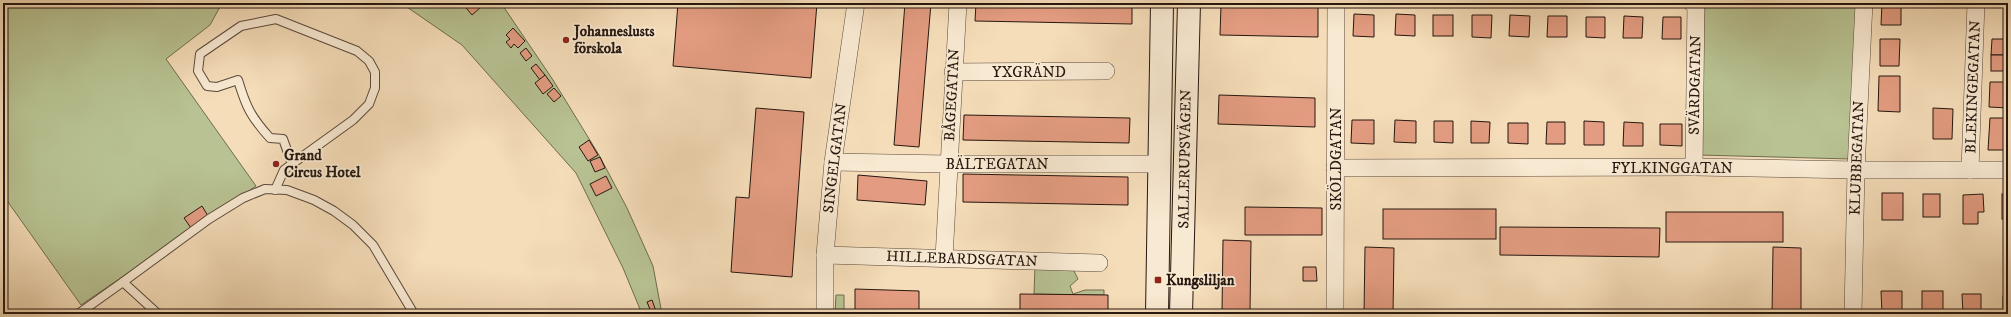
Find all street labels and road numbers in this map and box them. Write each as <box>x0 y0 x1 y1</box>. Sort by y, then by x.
street label: BLEKINGEGATAN <box>1961 20 1985 154</box>
street label: SVÄRDGATAN <box>1685 35 1705 135</box>
street label: BÅGEGATAN <box>939 48 964 142</box>
street label: YXGRÄND <box>992 63 1066 82</box>
street label: SALLERUPSVÄGEN <box>1174 89 1196 229</box>
street label: KLUBBEGATAN <box>1846 100 1868 216</box>
street label: SINGELGATAN <box>819 102 851 214</box>
street label: SKÖLDGATAN <box>1327 108 1346 210</box>
street label: BÄLTEGATAN <box>945 155 1049 174</box>
street label: FYLKINGGATAN <box>1611 159 1733 178</box>
street label: HILLEBARDSGATAN <box>886 247 1038 271</box>

